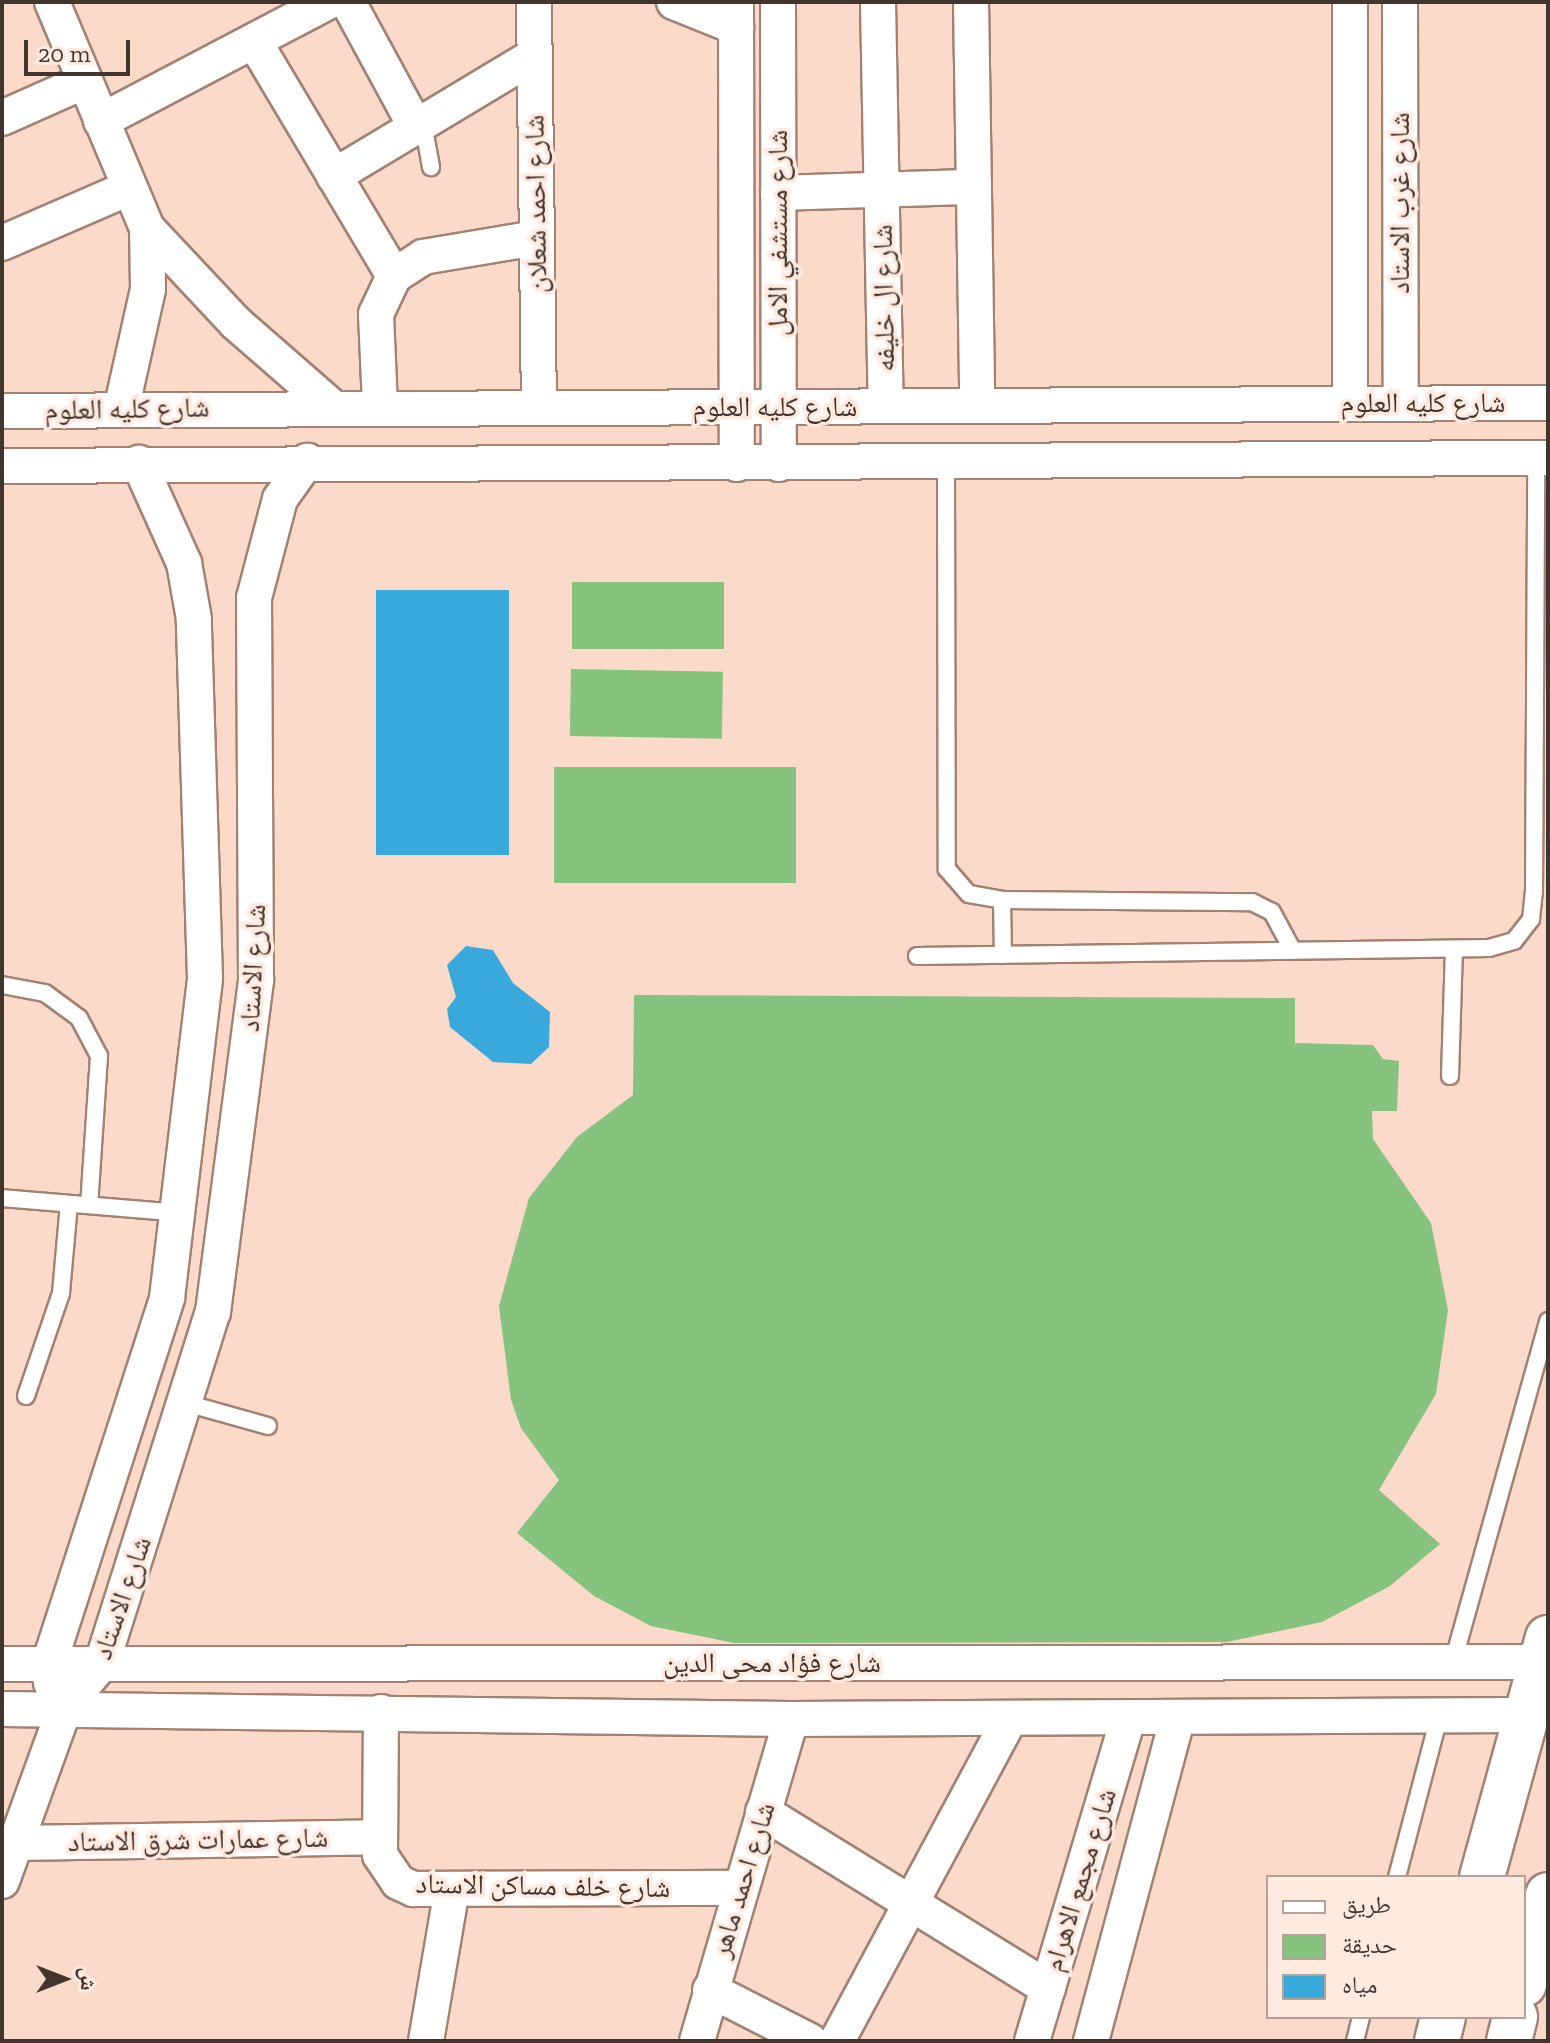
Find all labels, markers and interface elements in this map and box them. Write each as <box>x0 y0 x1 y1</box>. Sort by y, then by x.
scale bar <box>28 24 134 74</box>
text: 20 m <box>38 39 90 68</box>
street label: شارع غرب الاستاد <box>1383 112 1417 294</box>
street label: شارع احمد شعلان <box>518 114 554 294</box>
street label: شارع مستشفي الامل <box>761 130 795 336</box>
street label: شارع ال خليفه <box>866 224 902 372</box>
street label: شارع كليه العلوم <box>1340 386 1506 420</box>
street label: شارع كليه العلوم <box>692 390 858 424</box>
street label: شارع كليه العلوم <box>44 391 210 427</box>
street label: شارع الاستاد <box>233 903 273 1033</box>
street label: شارع الاستاد <box>85 1532 159 1664</box>
street label: شارع فؤاد محى الدين <box>663 1646 881 1680</box>
street label: شارع مجمع الاهرام <box>1036 1785 1124 1975</box>
street label: شارع احمد ماهر <box>703 1798 783 1962</box>
street label: شارع عمارات شرق الاستاد <box>68 1821 328 1859</box>
street label: شارع خلف مساكن الاستاد <box>415 1867 671 1905</box>
legend <box>1266 1875 1526 2019</box>
text: طريق <box>1342 1890 1391 1919</box>
text: حديقة <box>1342 1930 1397 1959</box>
north arrow <box>24 1939 104 2019</box>
text: ش <box>75 1967 102 1991</box>
text: مياه <box>1342 1970 1377 1999</box>

